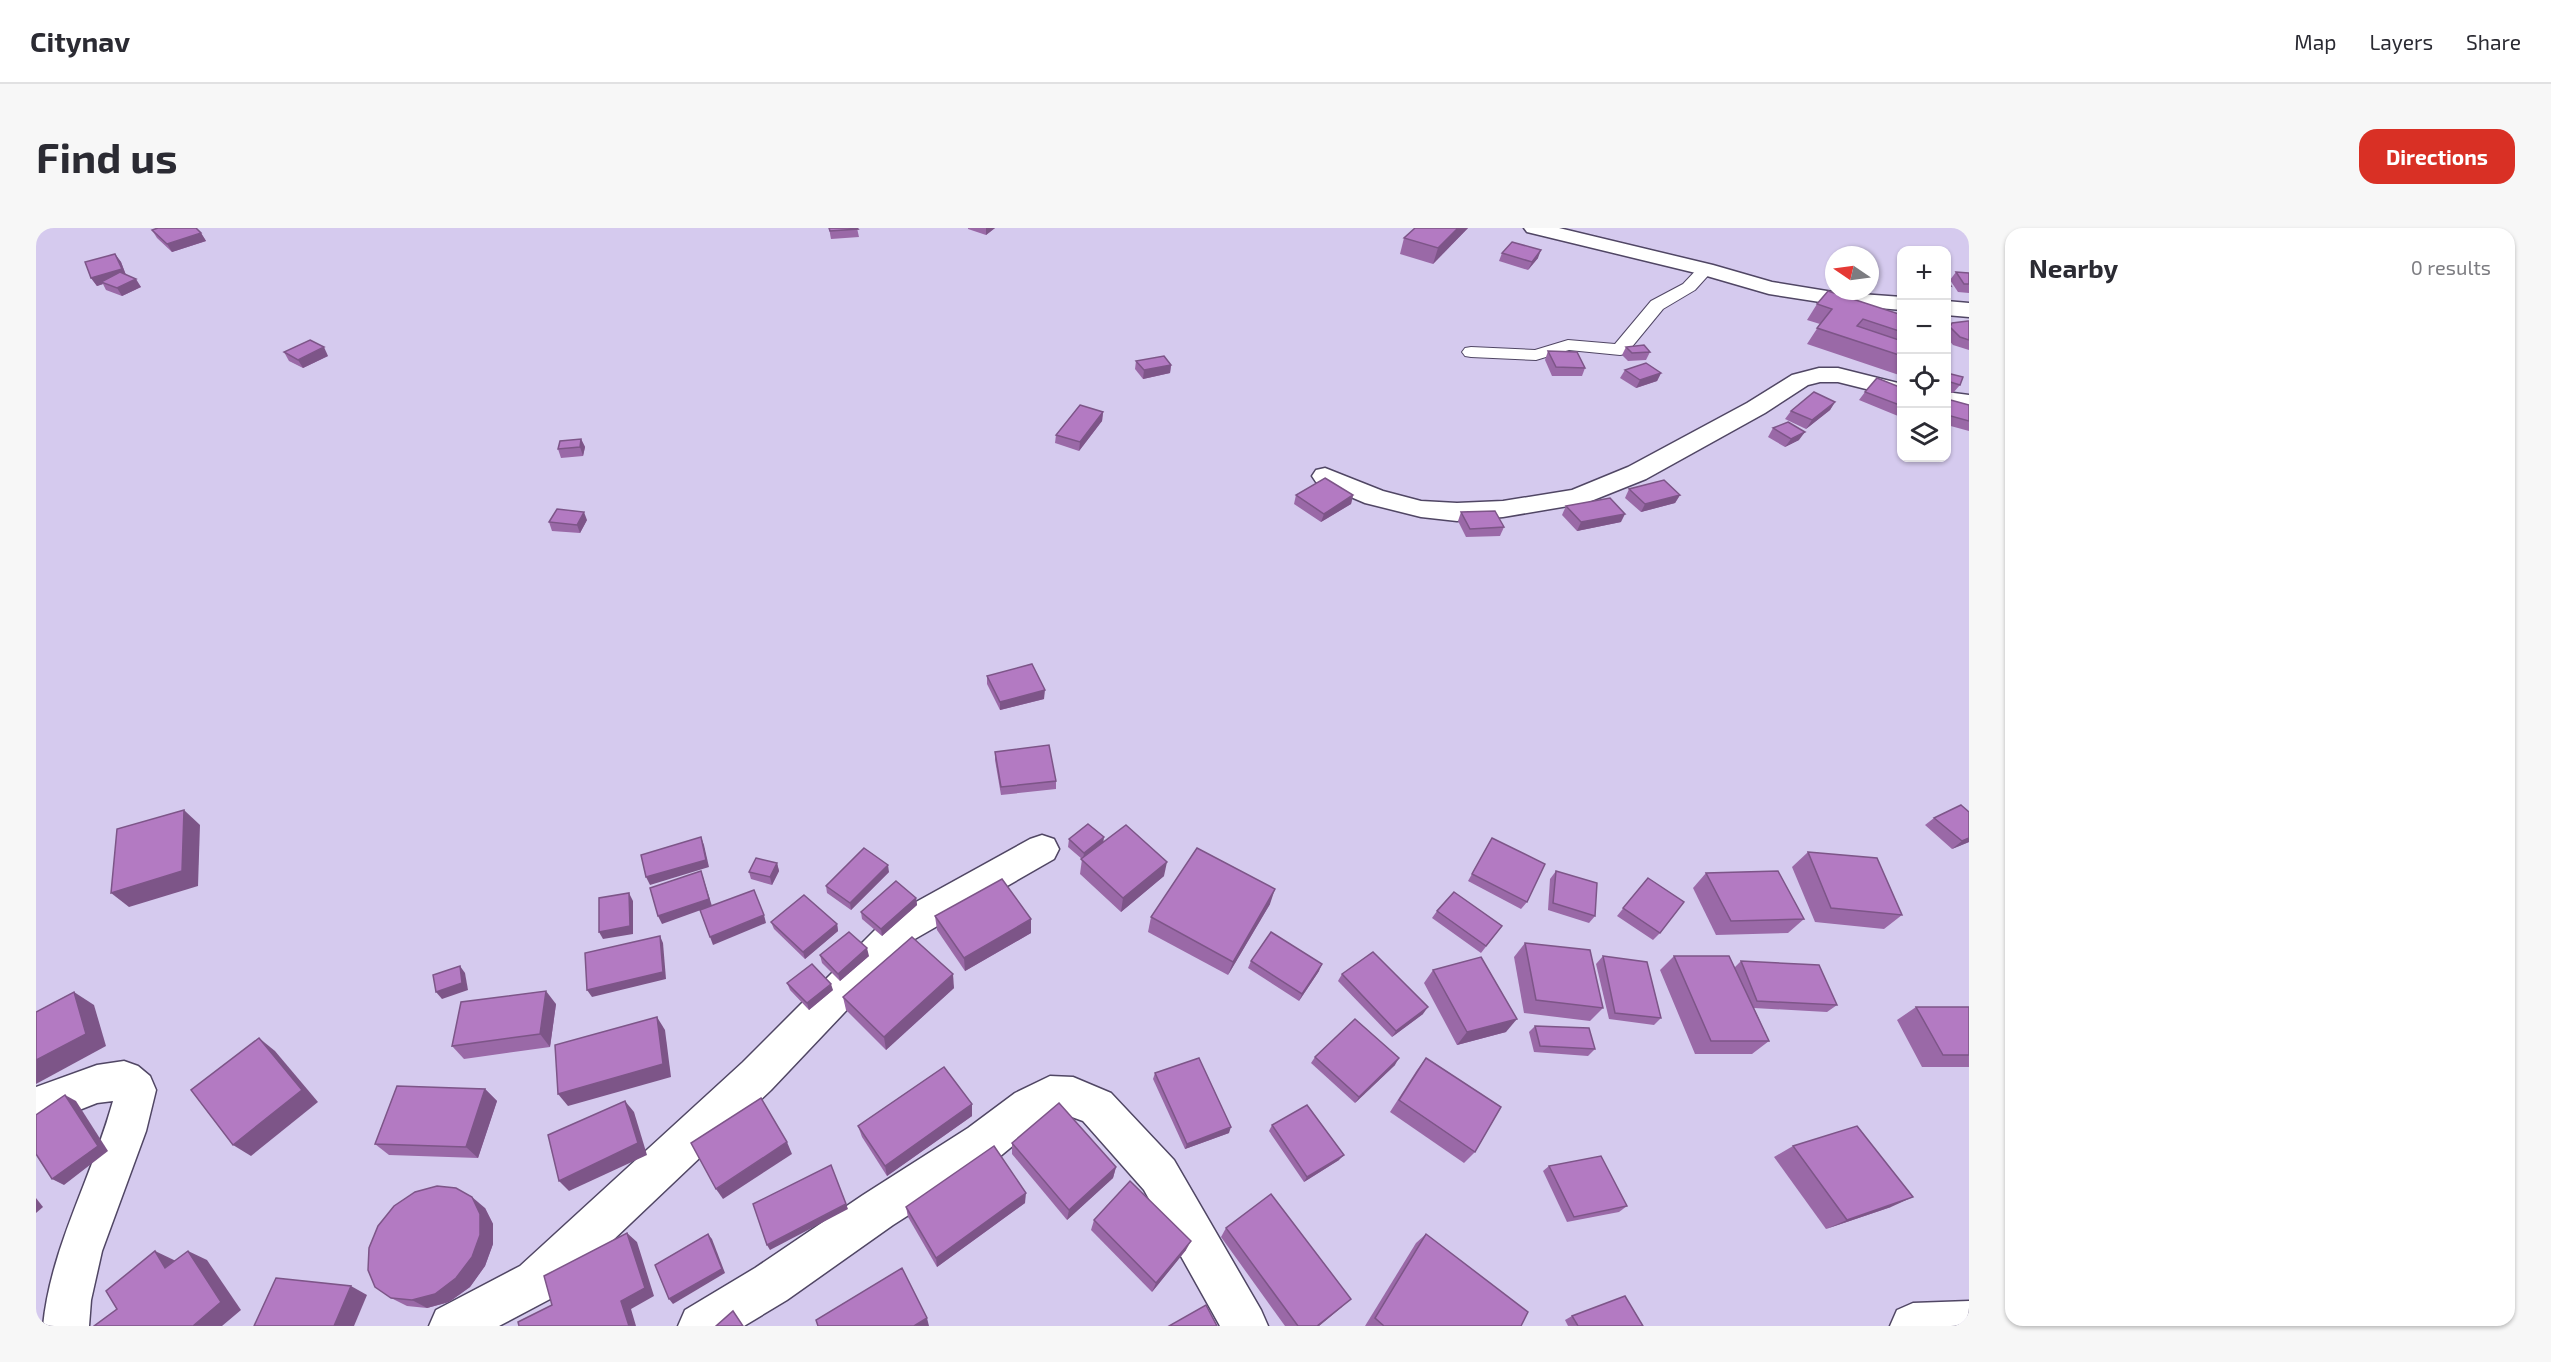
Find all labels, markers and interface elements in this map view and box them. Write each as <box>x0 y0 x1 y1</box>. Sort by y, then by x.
text: Citynav <box>30 24 130 58</box>
text: Map <box>2294 29 2336 54</box>
text: Layers <box>2369 29 2433 54</box>
text: Share <box>2466 29 2521 54</box>
button: Directions <box>2359 129 2515 184</box>
text: Find us <box>36 131 178 181</box>
north arrow <box>1825 246 1879 300</box>
map controls <box>1897 246 1951 462</box>
button: + <box>1897 246 1951 300</box>
text: Nearby <box>2029 252 2118 283</box>
text: 0 results <box>2411 255 2491 279</box>
button: − <box>1897 300 1951 354</box>
button: locate <box>1897 354 1951 408</box>
button: layers <box>1897 408 1951 462</box>

